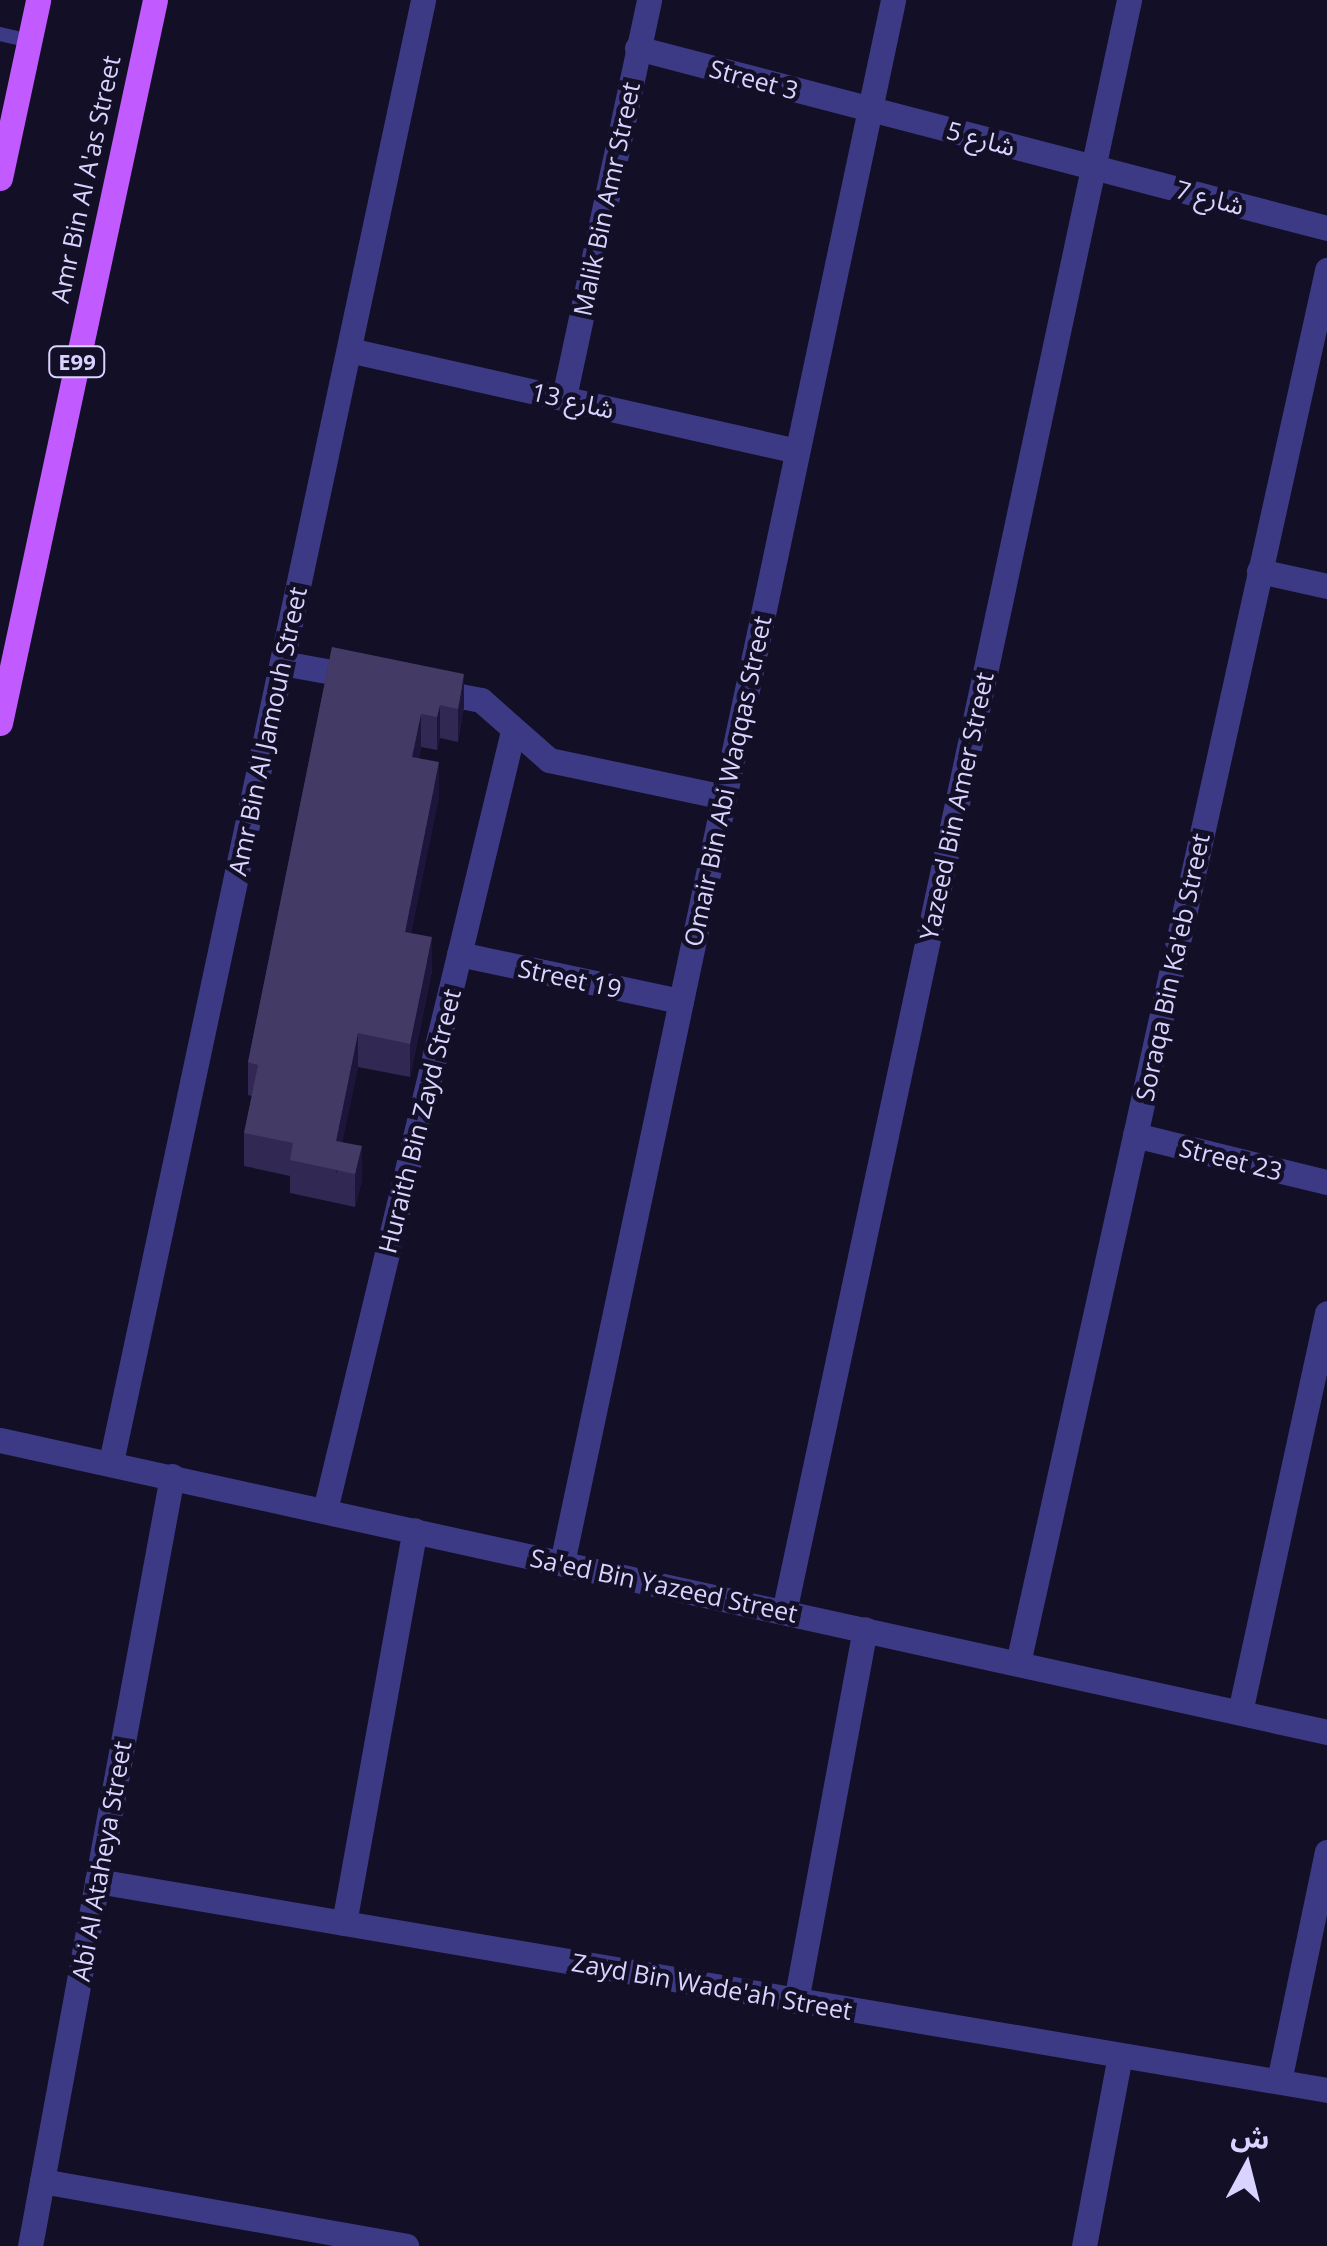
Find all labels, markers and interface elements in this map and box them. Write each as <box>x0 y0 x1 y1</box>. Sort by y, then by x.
street label: Amr Bin Al A'as Street <box>44 53 126 305</box>
street label: Street 3 <box>706 53 802 105</box>
street label: Malik Bin Amr Street <box>567 79 645 319</box>
street label: شارع 5 <box>944 115 1018 161</box>
street label: شارع 7 <box>1173 174 1247 220</box>
road number: E99 <box>47 345 107 379</box>
street label: شارع 13 <box>529 376 617 424</box>
street label: Amr Bin Al Jamouh Street <box>222 584 312 878</box>
street label: Omair Bin Abi Waqqas Street <box>677 613 777 949</box>
street label: Yazeed Bin Amer Street <box>913 669 999 943</box>
street label: Soraqa Bin Ka'eb Street <box>1129 830 1215 1104</box>
street label: Street 19 <box>516 952 624 1004</box>
street label: Huraith Bin Zayd Street <box>372 986 466 1256</box>
street label: Street 23 <box>1176 1132 1286 1186</box>
street label: Sa'ed Bin Yazeed Street <box>528 1542 800 1628</box>
street label: Abi Al Ataheya Street <box>65 1739 137 1983</box>
street label: Zayd Bin Wade'ah Street <box>569 1947 855 2025</box>
text: ش <box>1229 2115 1272 2157</box>
north arrow <box>1197 2116 1297 2216</box>

